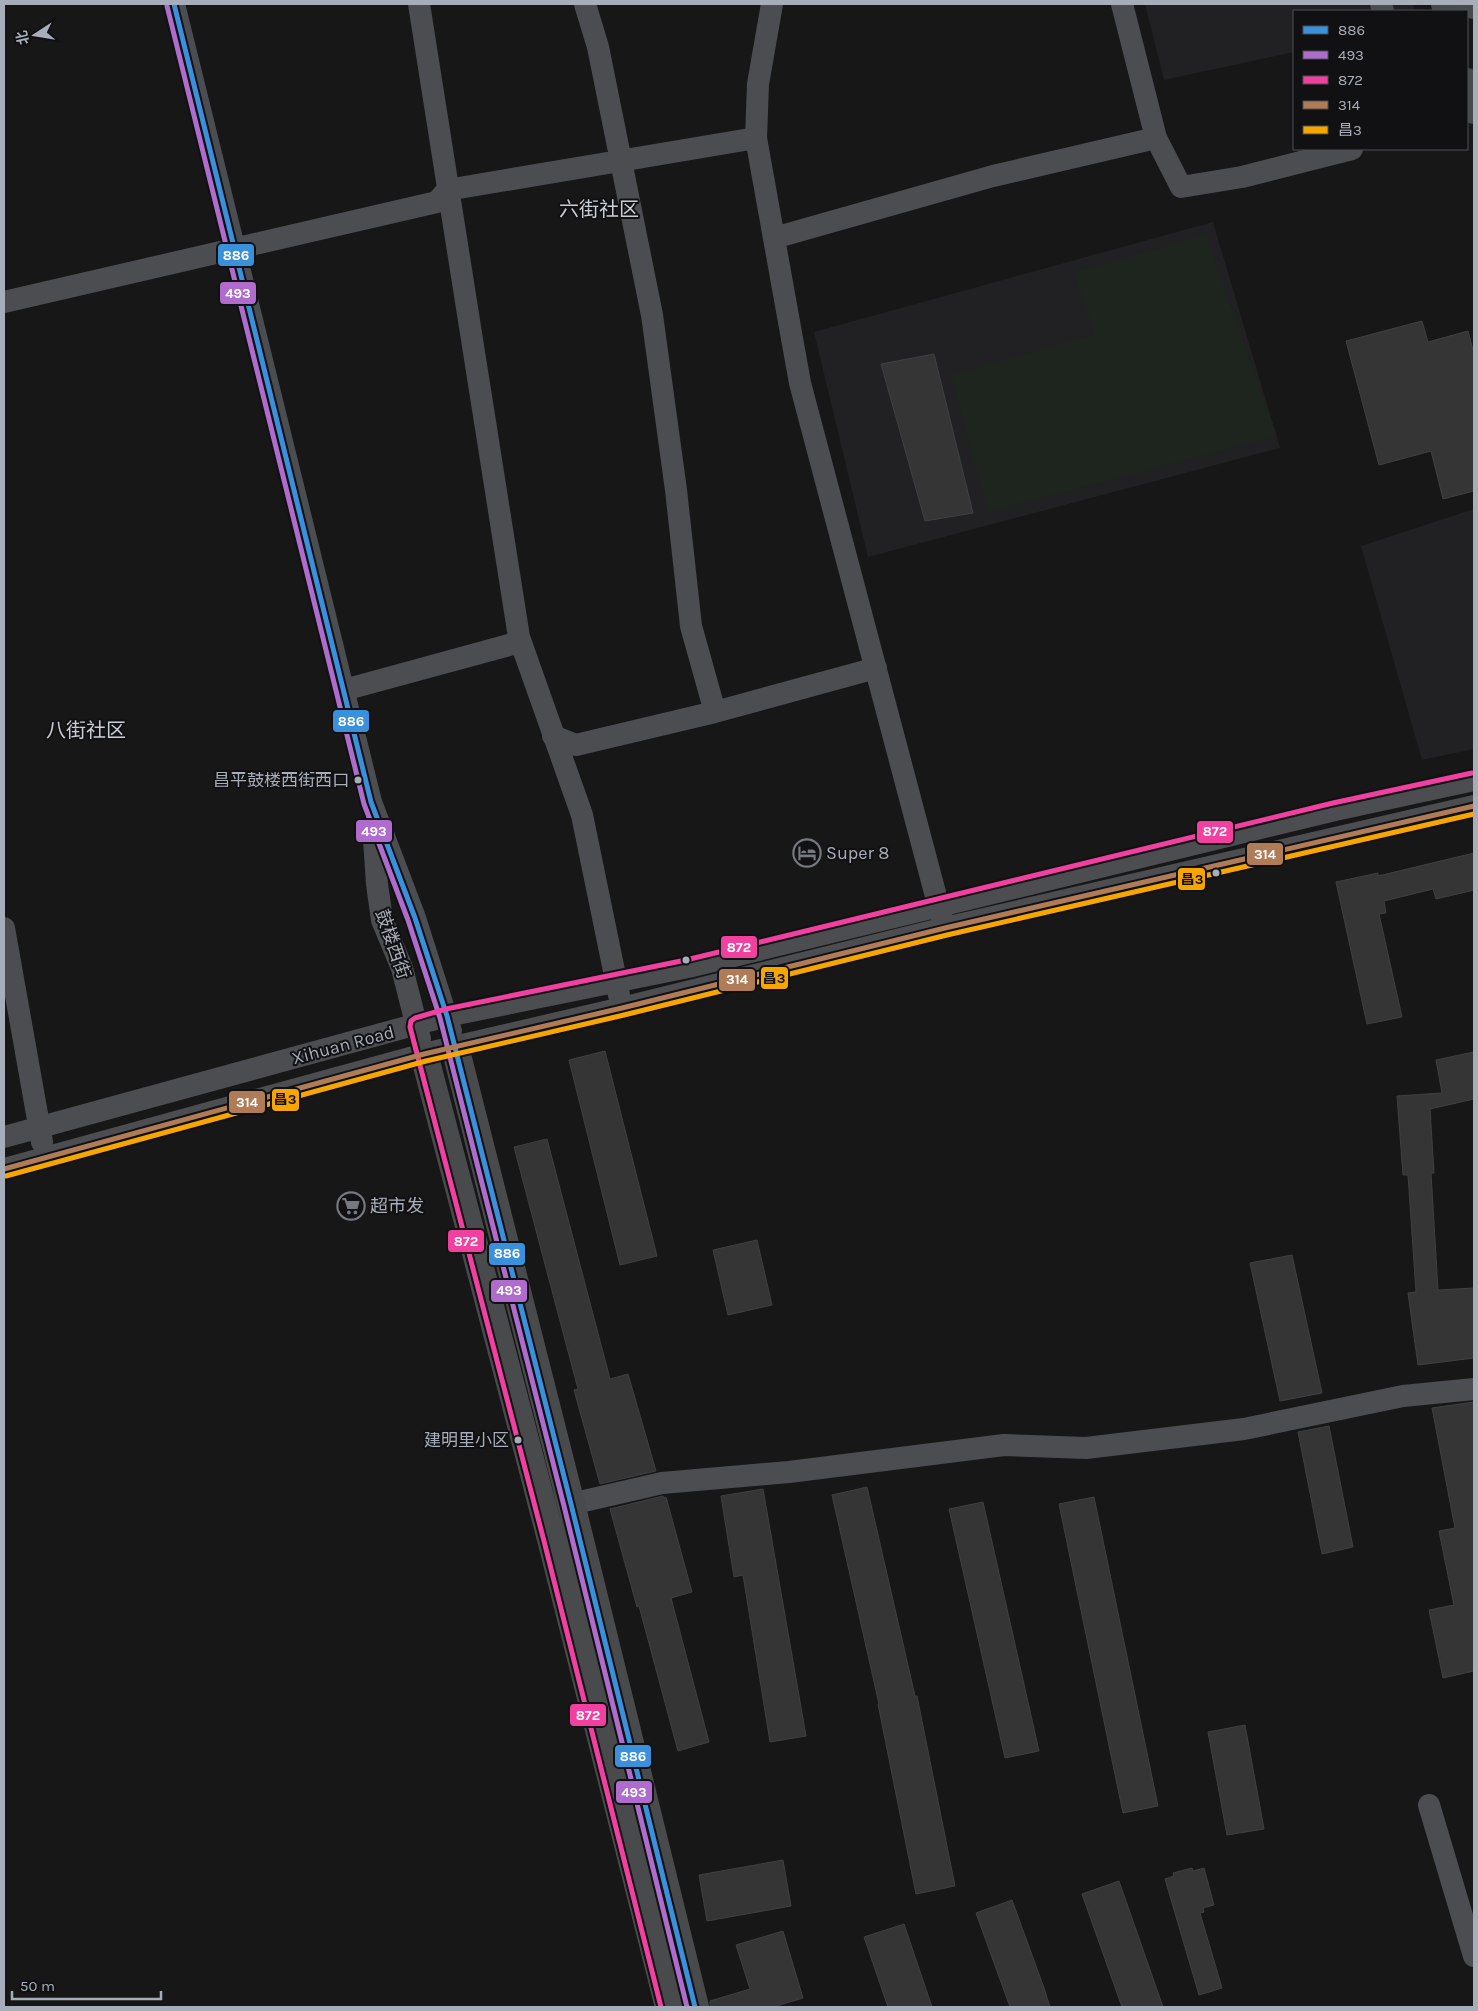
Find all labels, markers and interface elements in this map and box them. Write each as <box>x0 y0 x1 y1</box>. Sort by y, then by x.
north arrow <box>10 10 60 60</box>
legend <box>1293 10 1468 150</box>
text: 886 <box>1338 21 1365 39</box>
text: 北 <box>13 29 33 46</box>
text: 493 <box>1338 46 1364 64</box>
text: 872 <box>1338 71 1363 89</box>
text: 314 <box>1338 96 1361 114</box>
text: 昌3 <box>1338 121 1362 139</box>
district label: 六街社区 <box>559 198 639 221</box>
line badge: 886 <box>217 243 255 267</box>
text: 886 <box>223 247 249 264</box>
line badge: 493 <box>219 281 257 305</box>
text: 493 <box>225 285 251 302</box>
line badge: 886 <box>332 709 370 733</box>
text: 886 <box>338 713 364 730</box>
district label: 八街社区 <box>46 719 126 742</box>
place label: 昌平鼓楼西街西口 <box>213 770 349 790</box>
marker: 昌平鼓楼西街西口 <box>353 775 363 785</box>
line badge: 493 <box>355 819 393 843</box>
line badge: 872 <box>1196 820 1234 844</box>
text: 493 <box>361 823 387 840</box>
text: 872 <box>1203 823 1227 840</box>
hotel icon: Super 8 <box>792 838 822 868</box>
place label: Super 8 <box>826 842 889 864</box>
line badge: 314 <box>1246 842 1284 866</box>
text: 314 <box>1254 846 1277 863</box>
line badge: 昌3 <box>1177 867 1206 891</box>
unlabelled marker <box>1211 868 1221 878</box>
text: 昌3 <box>1181 871 1203 888</box>
street label: 鼓楼西街 <box>371 906 415 982</box>
line badge: 872 <box>720 935 758 959</box>
text: 872 <box>727 939 751 956</box>
unlabelled marker <box>681 955 691 965</box>
line badge: 昌3 <box>760 966 789 990</box>
line badge: 314 <box>718 968 756 992</box>
text: 昌3 <box>763 970 785 987</box>
text: 314 <box>726 971 749 988</box>
street label: Xihuan Road <box>289 1021 397 1069</box>
line badge: 昌3 <box>271 1088 300 1112</box>
line badge: 314 <box>228 1090 266 1114</box>
text: 昌3 <box>274 1091 296 1108</box>
text: 314 <box>236 1094 259 1111</box>
supermarket icon: 超市发 <box>336 1191 366 1221</box>
place label: 超市发 <box>370 1195 424 1217</box>
line badge: 872 <box>447 1229 485 1253</box>
text: 872 <box>454 1233 478 1250</box>
line badge: 886 <box>488 1242 526 1266</box>
text: 886 <box>494 1245 520 1262</box>
line badge: 493 <box>490 1279 528 1303</box>
text: 493 <box>496 1282 522 1299</box>
place label: 建明里小区 <box>424 1430 509 1450</box>
marker: 建明里小区 <box>513 1435 523 1445</box>
line badge: 872 <box>569 1703 607 1727</box>
text: 872 <box>576 1707 600 1724</box>
line badge: 886 <box>614 1744 652 1768</box>
text: 886 <box>620 1748 646 1765</box>
line badge: 493 <box>615 1780 653 1804</box>
text: 493 <box>621 1784 647 1801</box>
scale bar <box>12 1968 161 2000</box>
text: 50 m <box>20 1977 55 1995</box>

